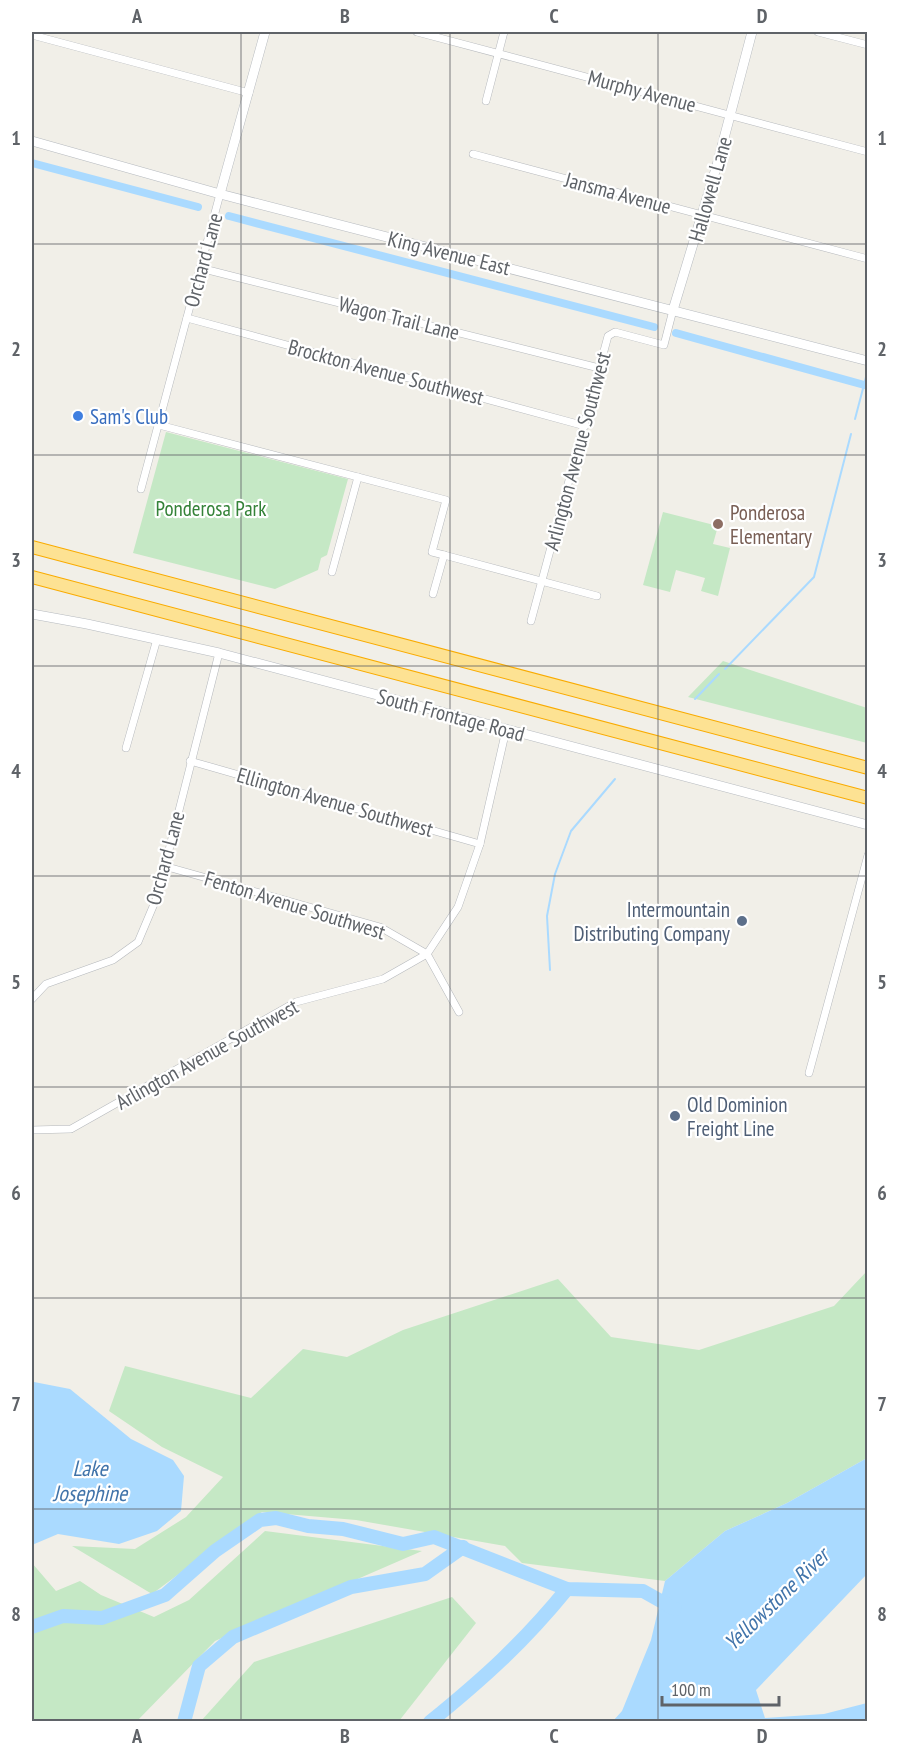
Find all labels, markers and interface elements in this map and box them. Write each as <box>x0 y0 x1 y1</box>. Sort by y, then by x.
text: A <box>131 3 143 29</box>
text: B <box>340 3 350 29</box>
text: C <box>549 3 559 29</box>
text: D <box>757 3 768 29</box>
street label: Murphy Avenue <box>585 64 699 118</box>
text: 1 <box>11 125 21 151</box>
text: 1 <box>877 125 887 151</box>
street label: Hallowell Lane <box>682 133 738 245</box>
street label: Jansma Avenue <box>561 166 674 220</box>
street label: Orchard Lane <box>177 210 229 310</box>
street label: King Avenue East <box>385 225 513 281</box>
street label: Wagon Trail Lane <box>336 290 462 346</box>
street label: Brockton Avenue Southwest <box>285 333 487 411</box>
text: 2 <box>11 336 21 362</box>
text: 2 <box>877 336 887 362</box>
street label: Arlington Avenue Southwest <box>537 348 617 553</box>
place label: Sam's Club <box>90 403 168 430</box>
marker: Sam's Club <box>71 409 85 423</box>
park label: Ponderosa Park <box>156 495 266 522</box>
place label: Ponderosa Elementary <box>730 499 812 550</box>
marker: Ponderosa Elementary <box>711 517 725 531</box>
text: 3 <box>11 547 21 573</box>
text: 3 <box>877 547 887 573</box>
street label: South Frontage Road <box>374 682 528 748</box>
text: 4 <box>11 758 21 784</box>
text: 4 <box>877 758 887 784</box>
street label: Ellington Avenue Southwest <box>234 761 436 843</box>
street label: Orchard Lane <box>139 808 191 908</box>
street label: Fenton Avenue Southwest <box>201 865 389 945</box>
place label: Intermountain Distributing Company <box>574 896 730 947</box>
marker: Intermountain Distributing Company <box>735 914 749 928</box>
text: 5 <box>11 969 21 995</box>
text: 5 <box>877 969 887 995</box>
street label: Arlington Avenue Southwest <box>111 992 303 1115</box>
place label: Old Dominion Freight Line <box>687 1091 787 1142</box>
marker: Old Dominion Freight Line <box>668 1109 682 1123</box>
text: 6 <box>11 1180 21 1206</box>
text: 6 <box>877 1180 887 1206</box>
text: 7 <box>11 1391 21 1417</box>
text: 7 <box>877 1391 887 1417</box>
water label: Lake Josephine <box>52 1454 129 1507</box>
water label: Yellowstone River <box>718 1540 837 1656</box>
text: 8 <box>11 1601 21 1627</box>
text: 8 <box>877 1601 887 1627</box>
scale bar <box>662 1669 779 1707</box>
text: 100 m <box>671 1678 711 1701</box>
text: A <box>131 1723 143 1749</box>
text: B <box>340 1723 350 1749</box>
text: C <box>549 1723 559 1749</box>
text: D <box>757 1723 768 1749</box>

